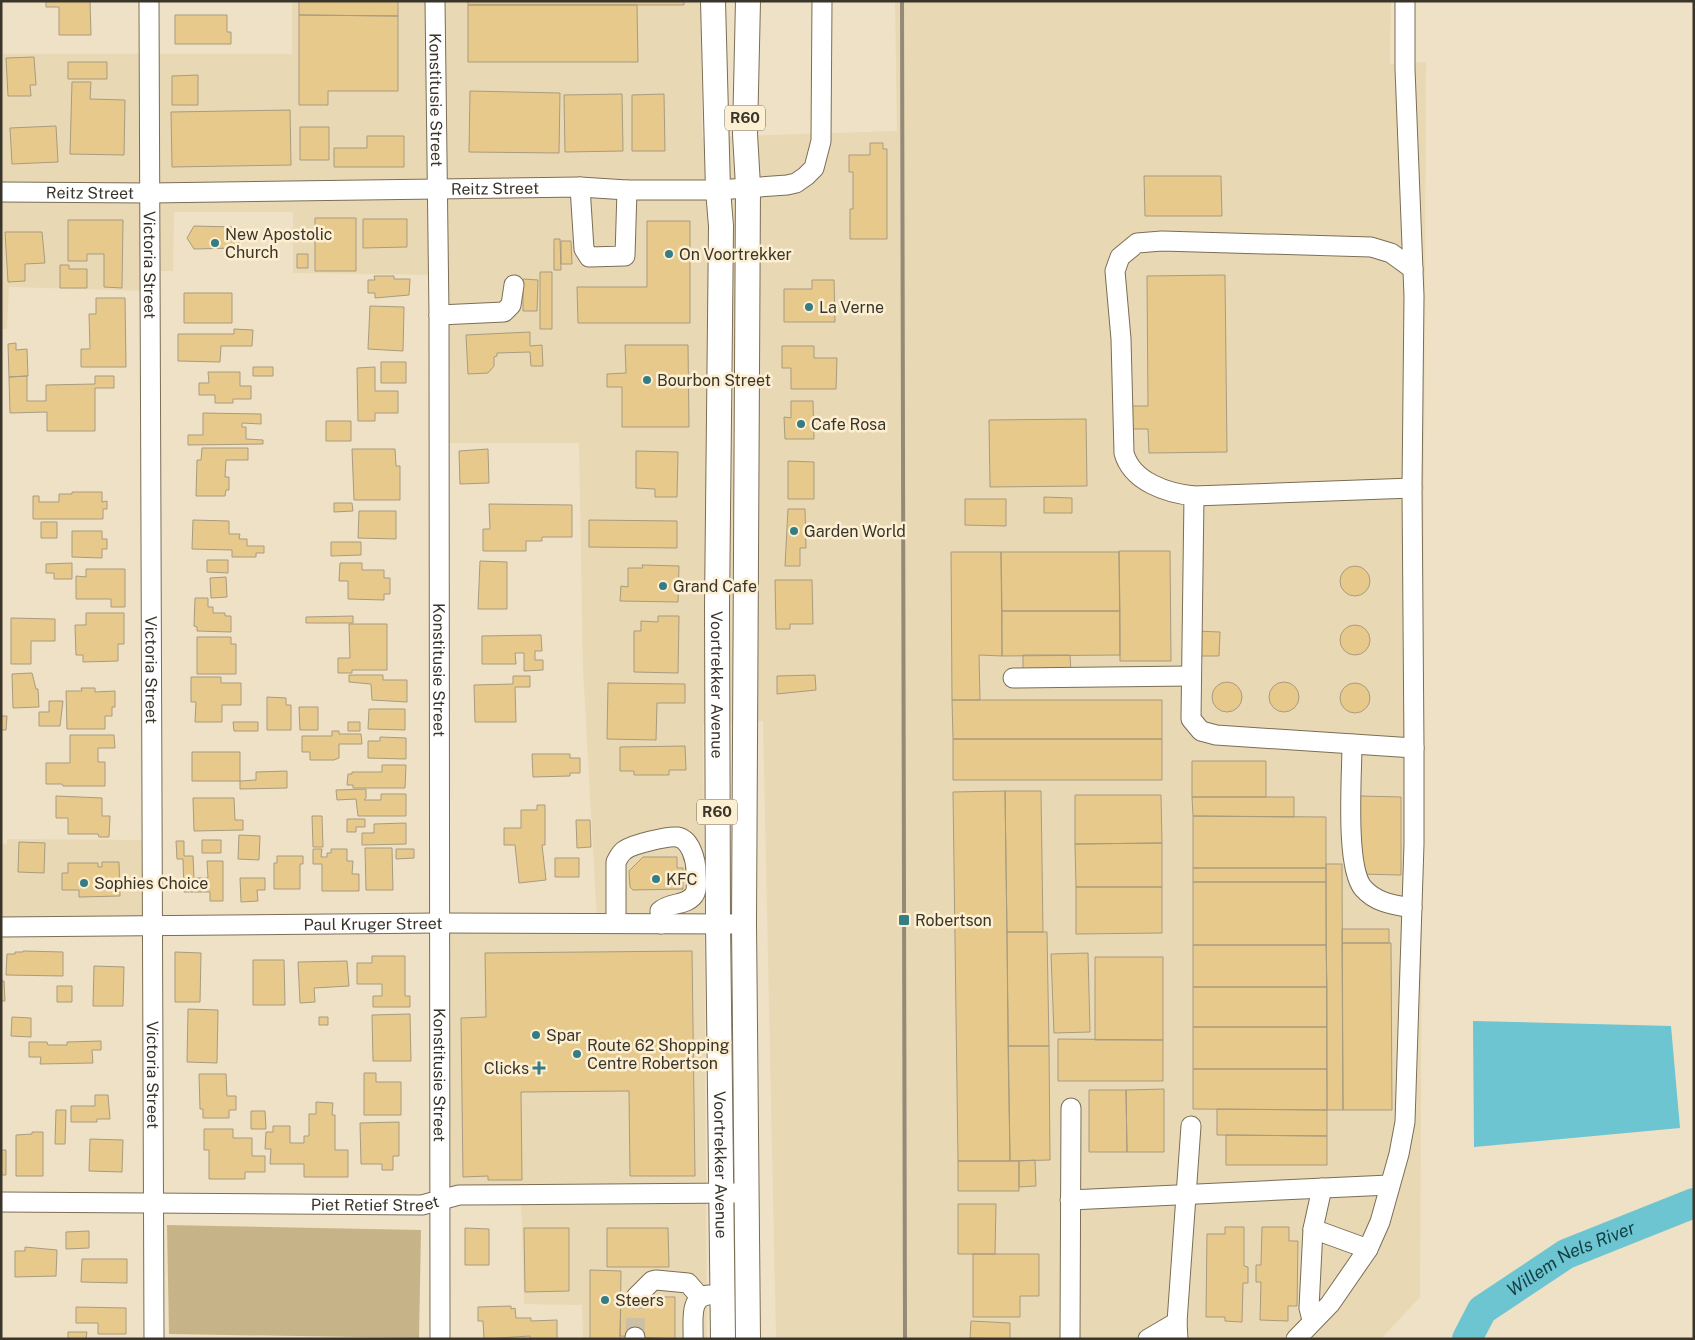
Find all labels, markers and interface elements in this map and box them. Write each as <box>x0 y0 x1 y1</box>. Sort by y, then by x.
street label: Konstitusie Street <box>425 33 446 167</box>
road number: R60 <box>725 106 765 130</box>
street label: Reitz Street <box>451 179 539 199</box>
street label: Reitz Street <box>46 183 134 203</box>
street label: Victoria Street <box>140 211 159 319</box>
place label: New Apostolic Church <box>225 225 333 262</box>
marker: New Apostolic Church <box>209 237 221 249</box>
place label: On Voortrekker <box>679 245 792 264</box>
marker: On Voortrekker <box>663 248 675 260</box>
place label: La Verne <box>819 298 884 317</box>
marker: La Verne <box>803 301 815 313</box>
place label: Bourbon Street <box>657 371 771 390</box>
marker: Bourbon Street <box>641 374 653 386</box>
place label: Cafe Rosa <box>811 415 886 434</box>
marker: Cafe Rosa <box>795 418 807 430</box>
place label: Garden World <box>804 522 906 541</box>
marker: Garden World <box>788 525 800 537</box>
place label: Grand Cafe <box>673 577 757 596</box>
marker: Grand Cafe <box>657 580 669 592</box>
street label: Konstitusie Street <box>429 603 448 737</box>
street label: Voortrekker Avenue <box>707 611 726 759</box>
street label: Victoria Street <box>141 616 161 724</box>
road number: R60 <box>697 800 737 824</box>
place label: KFC <box>666 870 697 889</box>
marker: KFC <box>650 873 662 885</box>
place label: Sophies Choice <box>94 874 208 893</box>
marker: Sophies Choice <box>78 877 90 889</box>
place label: Robertson <box>915 911 992 930</box>
marker: Robertson <box>897 913 911 927</box>
street label: Paul Kruger Street <box>303 914 443 934</box>
street label: Konstitusie Street <box>430 1008 449 1142</box>
street label: Victoria Street <box>143 1021 162 1129</box>
place label: Spar <box>546 1026 581 1045</box>
marker: Spar <box>530 1029 542 1041</box>
place label: Route 62 Shopping Centre Robertson <box>587 1036 729 1073</box>
marker: Route 62 Shopping Centre Robertson <box>571 1048 583 1060</box>
place label: Clicks <box>484 1059 529 1078</box>
marker: Clicks <box>533 1062 545 1074</box>
street label: Voortrekker Avenue <box>710 1091 731 1239</box>
street label: Piet Retief Street <box>311 1192 441 1215</box>
water label: Willem Nels River <box>1503 1217 1638 1300</box>
place label: Steers <box>615 1291 664 1310</box>
marker: Steers <box>599 1294 611 1306</box>

